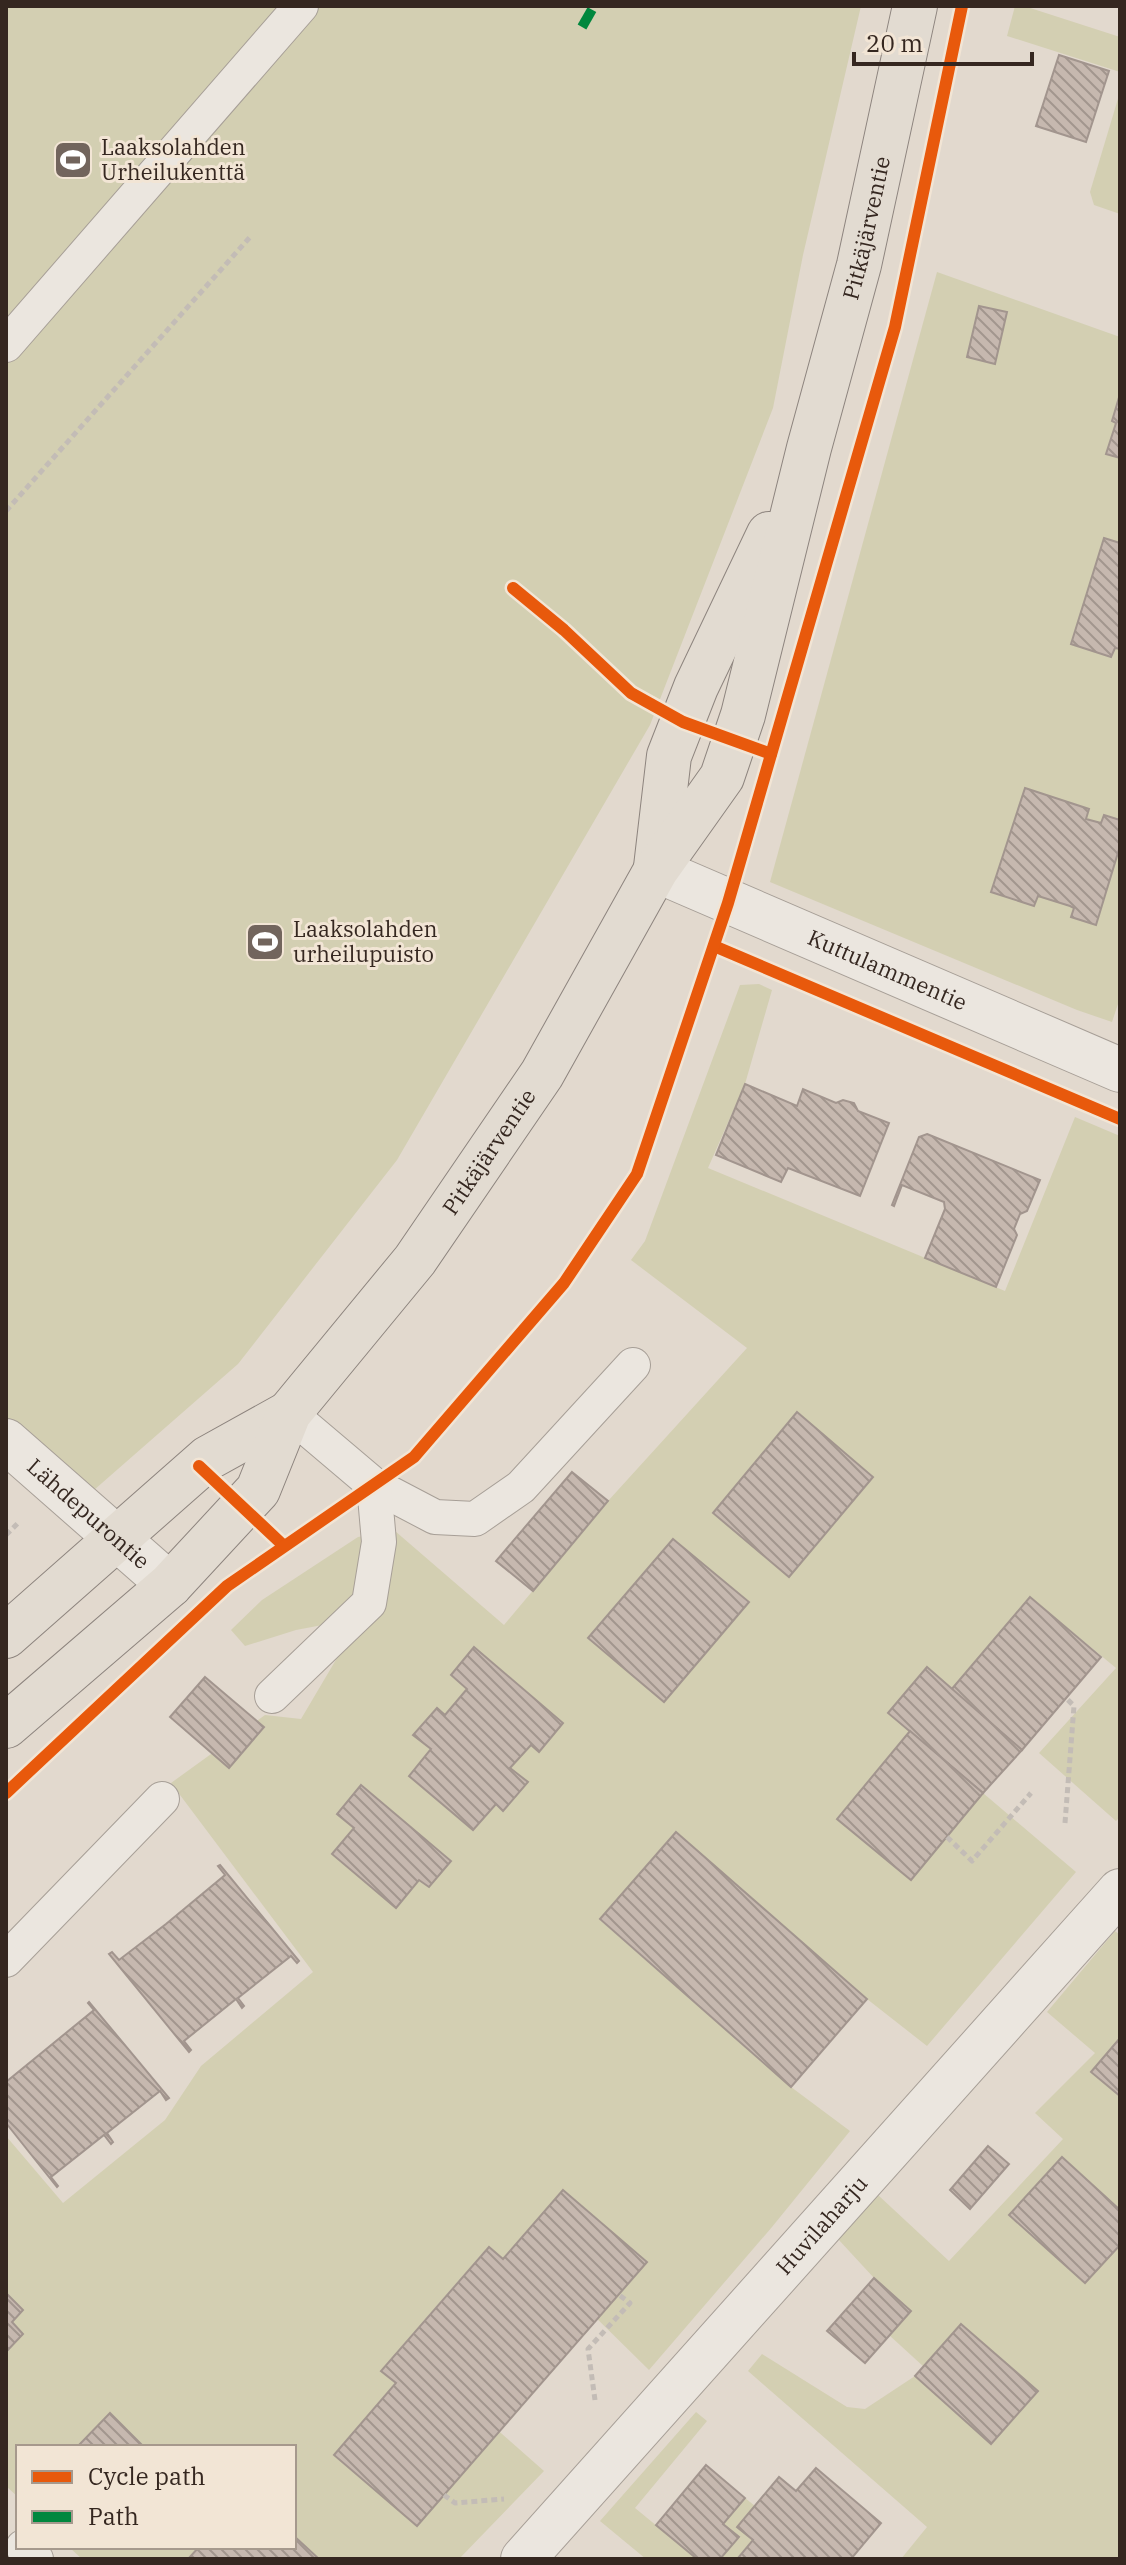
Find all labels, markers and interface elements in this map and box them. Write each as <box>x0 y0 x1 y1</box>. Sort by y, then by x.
scale bar <box>854 16 1032 66</box>
text: 20 m <box>866 27 923 59</box>
place label: Laaksolahden Urheilukenttä <box>101 132 246 186</box>
sports icon: Laaksolahden Urheilukenttä <box>52 139 94 181</box>
street label: Pitkäjärventie <box>835 153 896 303</box>
place label: Laaksolahden urheilupuisto <box>293 914 438 968</box>
sports icon: Laaksolahden urheilupuisto <box>244 921 286 963</box>
street label: Kuttulammentie <box>804 922 972 1016</box>
street label: Pitkäjärventie <box>435 1083 542 1220</box>
street label: Lähdepurontie <box>22 1452 156 1575</box>
street label: Huvilaharju <box>769 2169 873 2281</box>
legend <box>16 2445 296 2549</box>
text: Cycle path <box>88 2460 205 2492</box>
text: Path <box>88 2500 139 2532</box>

